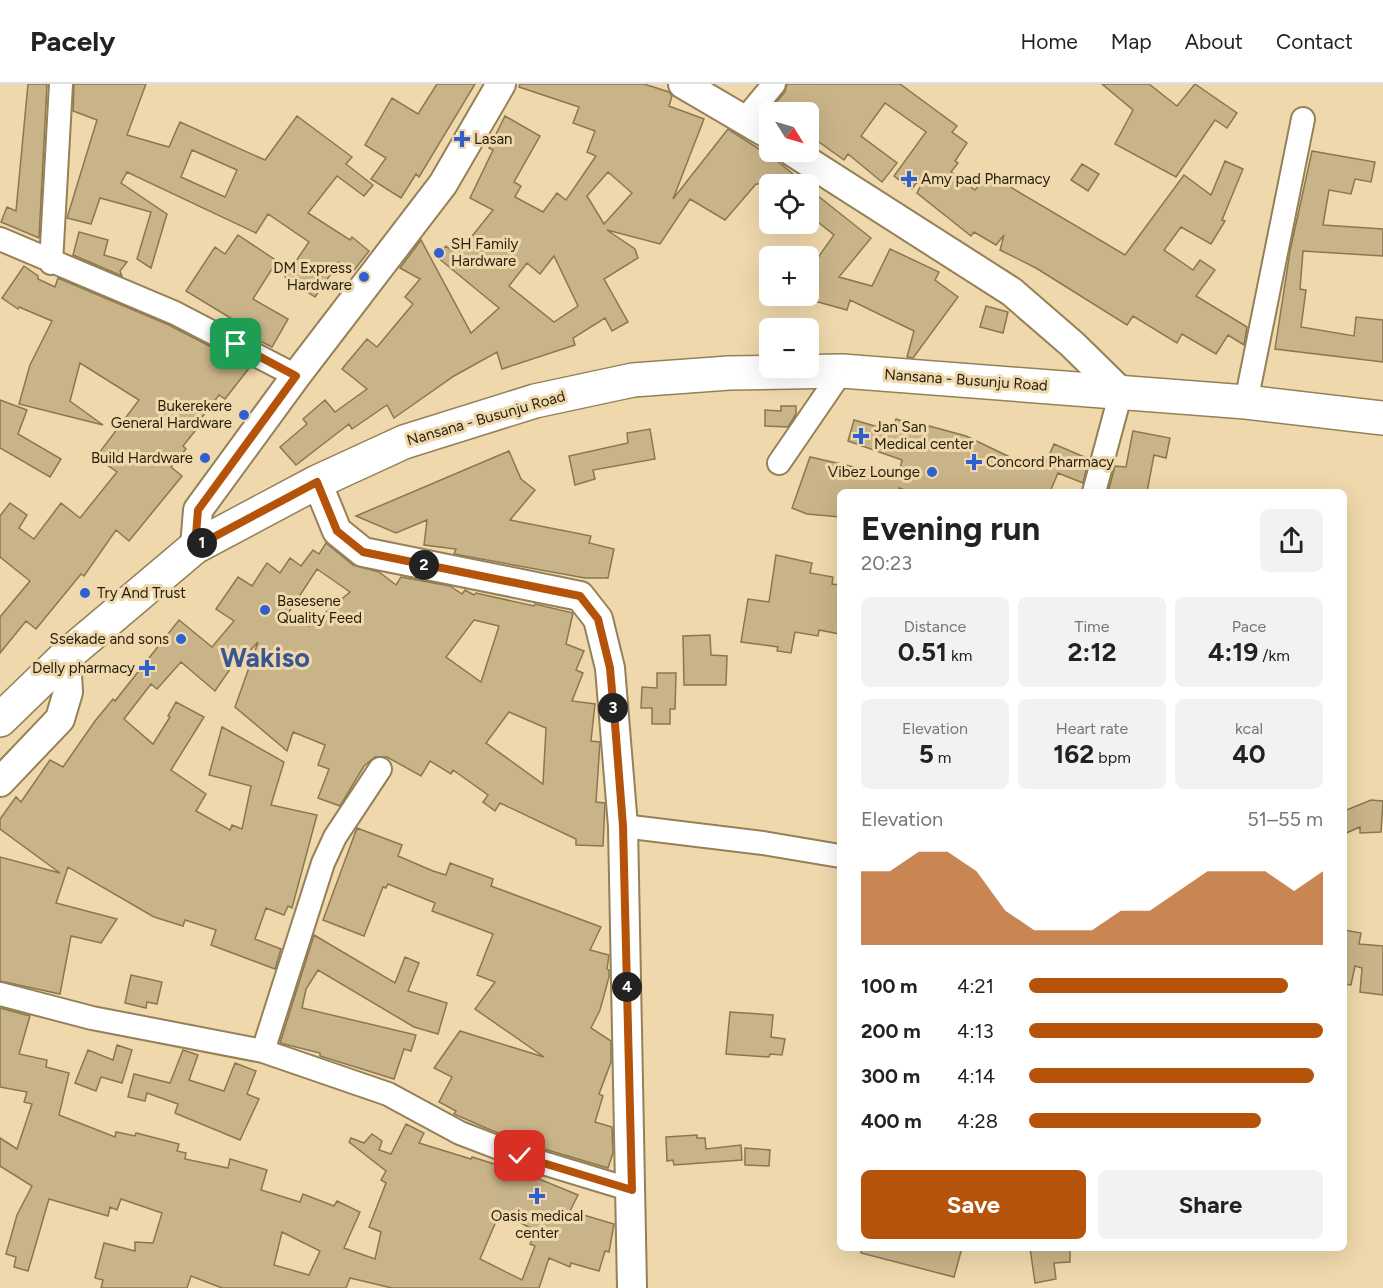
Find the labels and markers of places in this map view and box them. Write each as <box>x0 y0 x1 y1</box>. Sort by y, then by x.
place label: Lasan <box>474 130 512 148</box>
marker: Lasan <box>455 132 469 146</box>
place label: Amy pad Pharmacy <box>921 170 1051 188</box>
marker: Amy pad Pharmacy <box>902 172 916 186</box>
place label: SH Family Hardware <box>451 235 518 270</box>
marker: SH Family Hardware <box>432 246 446 260</box>
place label: DM Express Hardware <box>273 259 352 294</box>
marker: DM Express Hardware <box>357 270 371 284</box>
pin <box>210 318 261 369</box>
place label: Bukerekere General Hardware <box>111 397 232 432</box>
marker: Bukerekere General Hardware <box>237 408 251 422</box>
place label: Jan San Medical center <box>874 418 974 453</box>
marker: Jan San Medical center <box>852 427 870 445</box>
place label: Build Hardware <box>91 449 193 467</box>
marker: Build Hardware <box>198 451 212 465</box>
place label: Concord Pharmacy <box>986 453 1114 471</box>
marker: Concord Pharmacy <box>967 455 981 469</box>
place label: Vibez Lounge <box>828 463 920 481</box>
marker: Vibez Lounge <box>925 465 939 479</box>
pin: 1 <box>187 528 217 558</box>
pin: 2 <box>409 550 439 580</box>
place label: Try And Trust <box>97 584 186 602</box>
marker: Try And Trust <box>78 586 92 600</box>
place label: Basesene Quality Feed <box>277 592 362 627</box>
marker: Basesene Quality Feed <box>258 603 272 617</box>
place label: Ssekade and sons <box>50 630 169 648</box>
marker: Ssekade and sons <box>174 632 188 646</box>
place label: Delly pharmacy <box>32 659 135 677</box>
marker: Delly pharmacy <box>140 661 154 675</box>
pin: 3 <box>598 693 628 723</box>
pin: 4 <box>612 972 642 1002</box>
pin <box>494 1130 545 1181</box>
marker: Oasis medical center <box>528 1187 546 1205</box>
place label: Oasis medical center <box>491 1207 583 1242</box>

